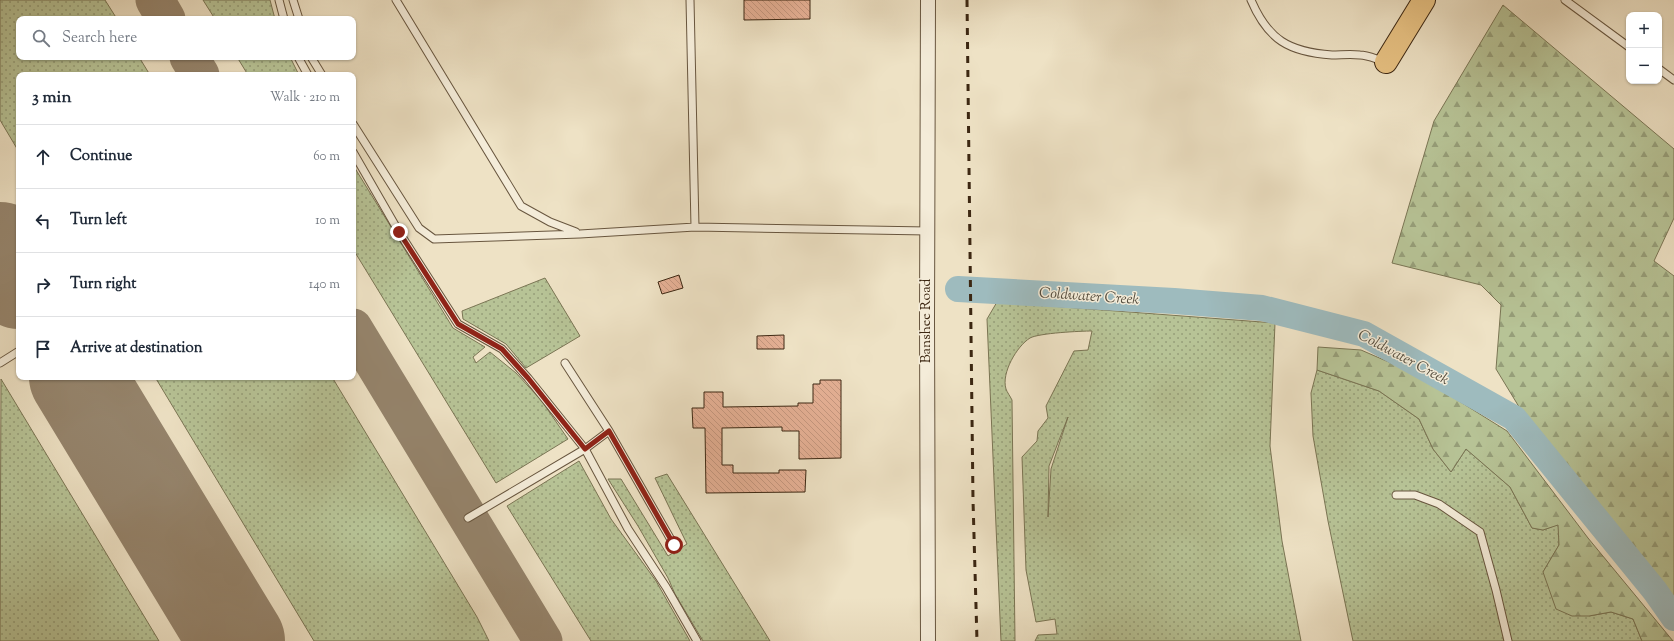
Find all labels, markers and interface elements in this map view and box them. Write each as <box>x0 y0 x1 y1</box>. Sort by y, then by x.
map controls <box>1626 12 1662 84</box>
button: + <box>1626 12 1662 48</box>
search box <box>16 16 356 60</box>
icon: search <box>30 27 52 49</box>
text: Search here <box>62 28 137 49</box>
button: − <box>1626 48 1662 84</box>
text: 3 min <box>32 86 71 110</box>
text: Walk · 210 m <box>270 89 340 107</box>
icon: ahead <box>32 146 54 168</box>
text: Continue <box>70 146 132 167</box>
text: 60 m <box>313 148 340 166</box>
icon: left <box>32 210 54 232</box>
text: Turn left <box>70 210 127 231</box>
text: 10 m <box>315 212 340 230</box>
route end <box>390 223 408 241</box>
icon: right <box>32 274 54 296</box>
text: Turn right <box>70 274 136 295</box>
text: 140 m <box>309 276 340 294</box>
street label: Banshee Road <box>917 279 937 363</box>
water label: Coldwater Creek <box>1038 283 1140 311</box>
water label: Coldwater Creek <box>1354 325 1452 391</box>
icon: arrive <box>32 338 54 360</box>
text: Arrive at destination <box>70 338 203 359</box>
route start <box>665 536 683 554</box>

